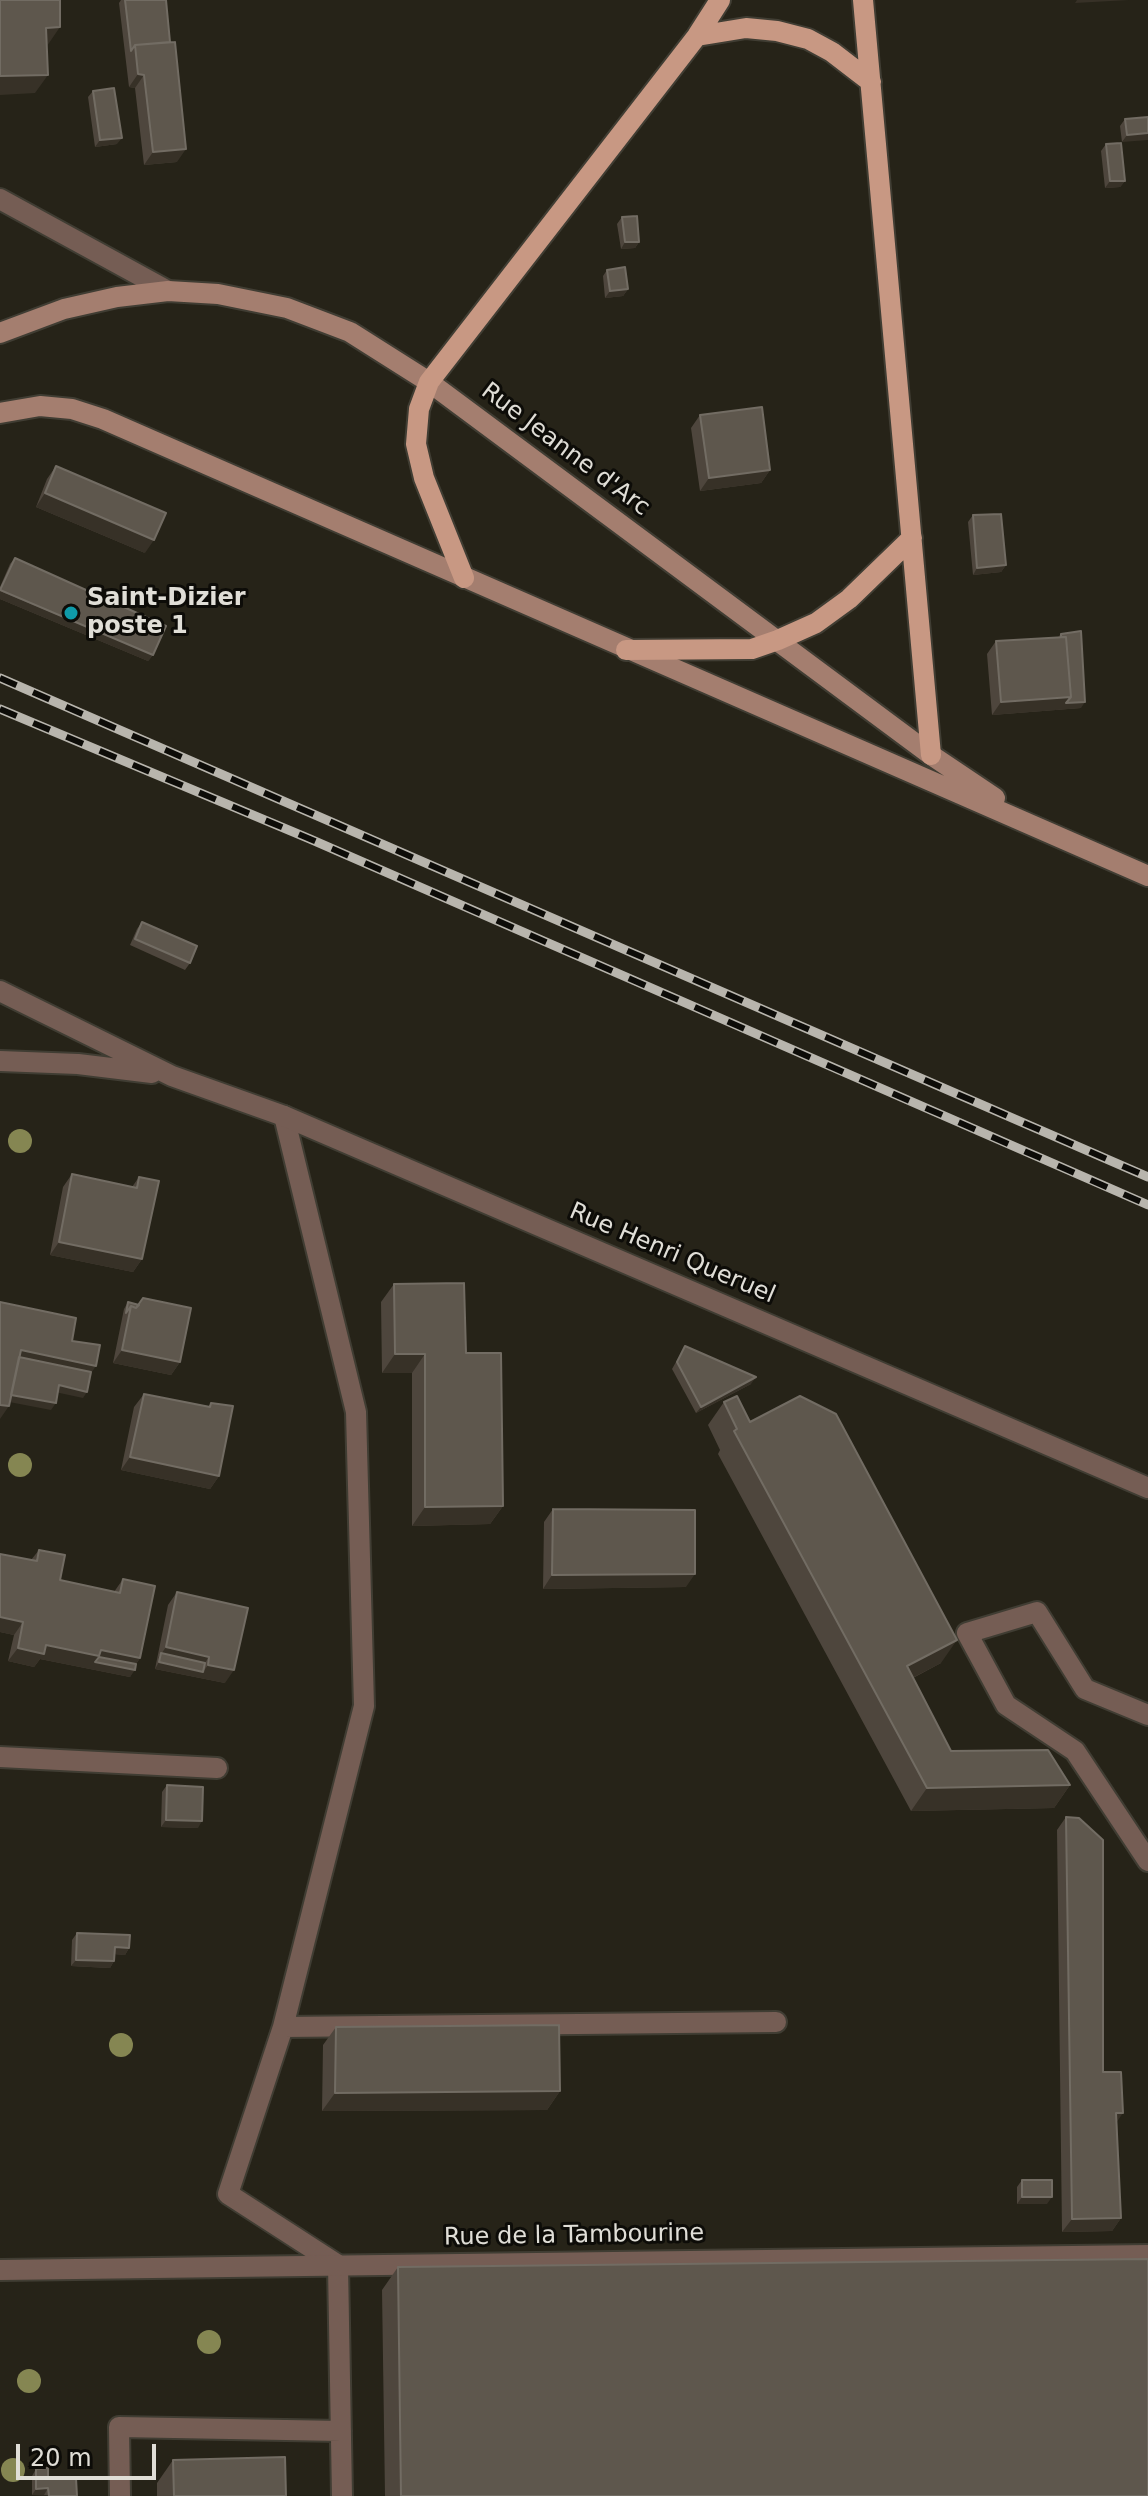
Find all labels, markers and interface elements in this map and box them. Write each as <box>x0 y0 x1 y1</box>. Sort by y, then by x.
street label: Rue Jeanne d'Arc <box>475 377 655 523</box>
place label: Saint-Dizier poste 1 <box>87 585 246 641</box>
marker: Saint-Dizier poste 1 <box>62 604 80 622</box>
street label: Rue Henri Queruel <box>565 1198 779 1310</box>
street label: Rue de la Tambourine <box>444 2219 704 2253</box>
scale bar <box>20 2428 160 2478</box>
text: 20 m <box>30 2444 92 2472</box>

